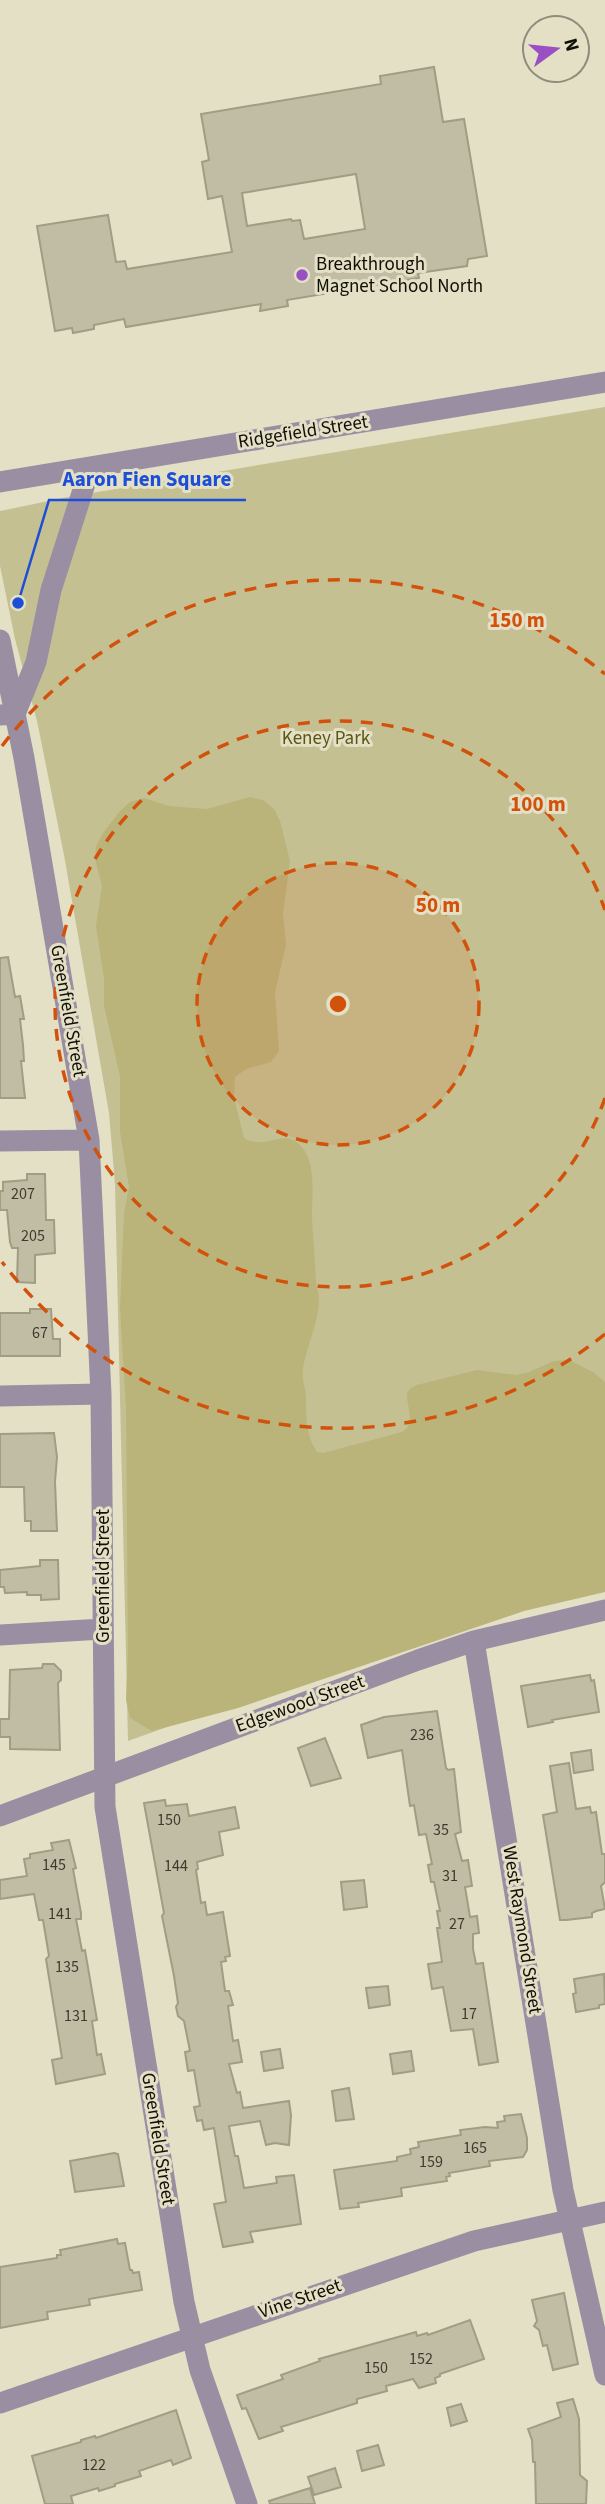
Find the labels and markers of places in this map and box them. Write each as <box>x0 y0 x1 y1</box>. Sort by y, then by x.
place label: Breakthrough Magnet School North <box>316 251 483 300</box>
marker: Breakthrough Magnet School North <box>294 267 310 283</box>
callout: Aaron Fien Square <box>49 458 246 500</box>
centre of rings <box>326 992 350 1016</box>

